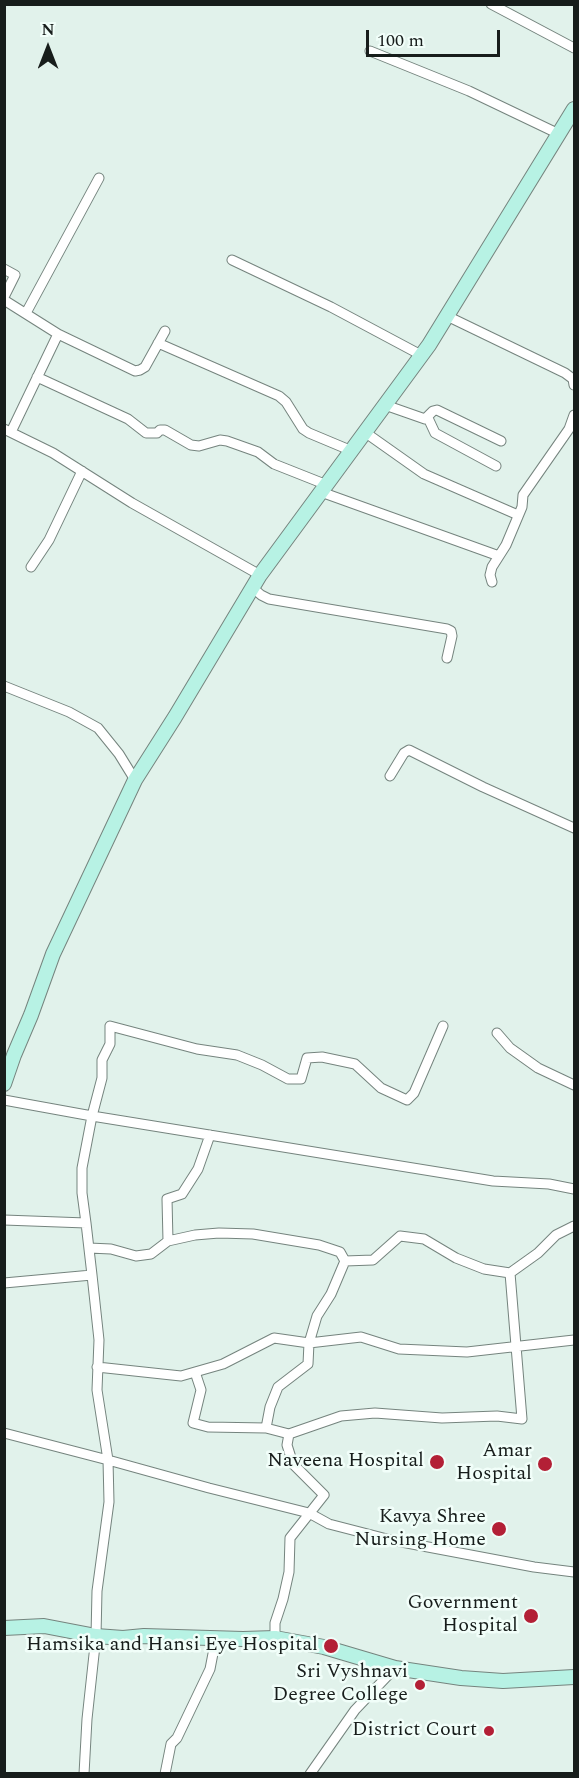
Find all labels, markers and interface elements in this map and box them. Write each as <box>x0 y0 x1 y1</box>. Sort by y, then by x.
north arrow <box>18 18 78 78</box>
text: N <box>41 18 55 42</box>
scale bar <box>369 18 502 56</box>
text: 100 m <box>377 27 424 54</box>
place label: Amar Hospital <box>456 1440 532 1487</box>
place label: Naveena Hospital <box>267 1450 424 1474</box>
marker: Naveena Hospital <box>428 1453 446 1471</box>
marker: Amar Hospital <box>536 1455 554 1473</box>
place label: Kavya Shree Nursing Home <box>355 1506 486 1553</box>
marker: Kavya Shree Nursing Home <box>490 1520 508 1538</box>
place label: Government Hospital <box>407 1592 518 1639</box>
marker: Government Hospital <box>522 1607 540 1625</box>
place label: Hamsika and Hansi Eye Hospital <box>26 1634 318 1658</box>
marker: Hamsika and Hansi Eye Hospital <box>322 1637 340 1655</box>
place label: Sri Vyshnavi Degree College <box>273 1661 408 1708</box>
marker: Sri Vyshnavi Degree College <box>413 1678 427 1692</box>
place label: District Court <box>352 1719 477 1743</box>
marker: District Court <box>482 1724 496 1738</box>

